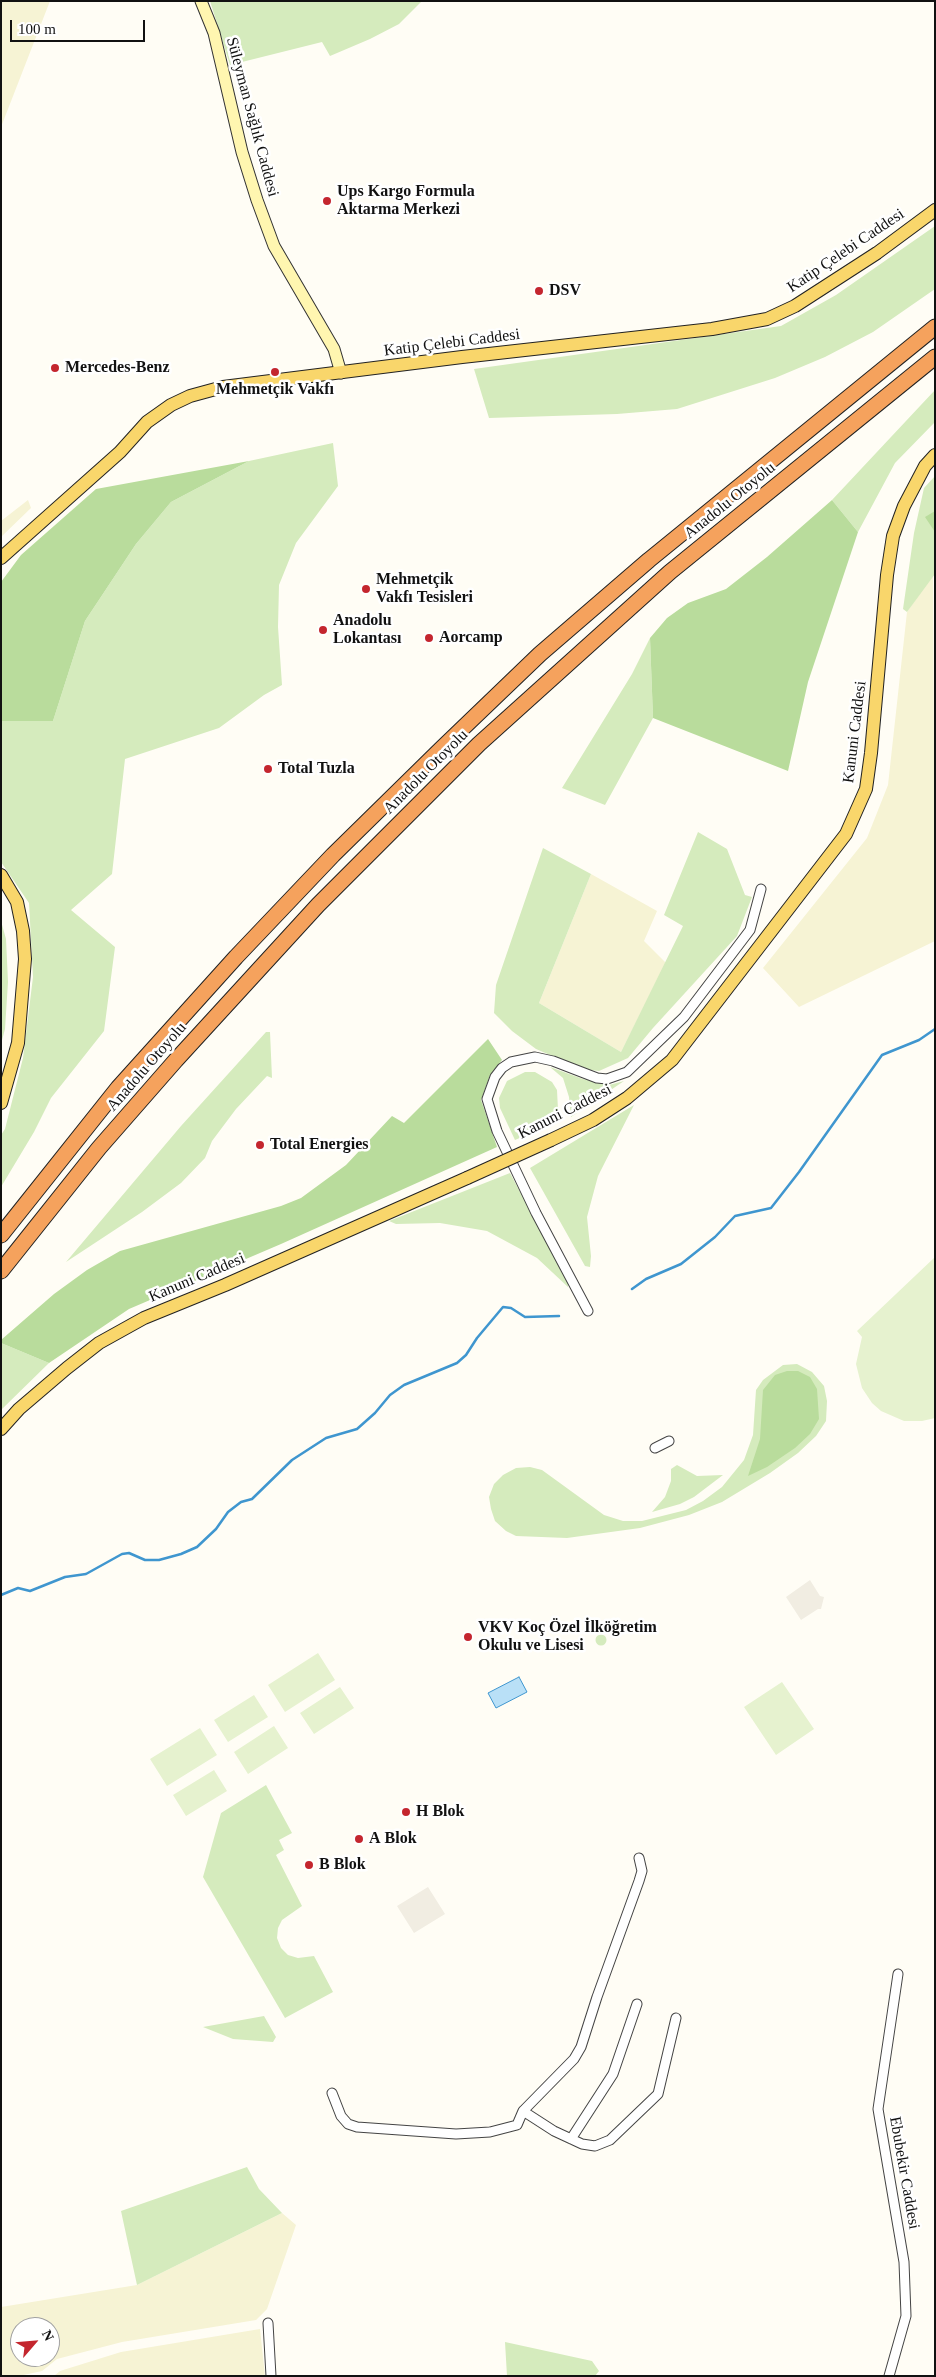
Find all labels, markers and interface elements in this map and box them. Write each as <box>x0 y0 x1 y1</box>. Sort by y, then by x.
scale bar <box>12 10 148 42</box>
text: 100 m <box>18 21 56 37</box>
street label: Süleyman Sağlık Caddesi <box>221 35 283 199</box>
place label: Ups Kargo Formula Aktarma Merkezi <box>337 182 475 220</box>
marker: Ups Kargo Formula Aktarma Merkezi <box>321 195 333 207</box>
street label: Katip Çelebi Caddesi <box>784 205 908 297</box>
place label: DSV <box>549 281 581 301</box>
marker: DSV <box>533 285 545 297</box>
street label: Katip Çelebi Caddesi <box>383 325 521 361</box>
place label: Mercedes-Benz <box>65 358 170 378</box>
marker: Mercedes-Benz <box>49 362 61 374</box>
marker: Mehmetçik Vakfı <box>269 366 281 378</box>
place label: Mehmetçik Vakfı <box>216 380 334 400</box>
street label: Anadolu Otoyolu <box>681 458 779 544</box>
place label: Mehmetçik Vakfı Tesisleri <box>376 570 473 608</box>
marker: Mehmetçik Vakfı Tesisleri <box>360 583 372 595</box>
place label: Anadolu Lokantası <box>333 611 401 649</box>
marker: Anadolu Lokantası <box>317 624 329 636</box>
place label: Aorcamp <box>439 628 503 648</box>
marker: Aorcamp <box>423 632 435 644</box>
street label: Kanuni Caddesi <box>839 680 871 784</box>
street label: Anadolu Otoyolu <box>380 726 472 818</box>
place label: Total Tuzla <box>278 759 355 779</box>
marker: Total Tuzla <box>262 763 274 775</box>
street label: Anadolu Otoyolu <box>103 1019 191 1115</box>
street label: Kanuni Caddesi <box>515 1080 615 1144</box>
place label: Total Energies <box>270 1135 369 1155</box>
marker: Total Energies <box>254 1139 266 1151</box>
street label: Kanuni Caddesi <box>146 1249 248 1307</box>
place label: VKV Koç Özel İlköğretim Okulu ve Lisesi <box>478 1618 657 1656</box>
marker: VKV Koç Özel İlköğretim Okulu ve Lisesi <box>462 1631 474 1643</box>
place label: H Blok <box>416 1802 464 1822</box>
marker: H Blok <box>400 1806 412 1818</box>
place label: A Blok <box>369 1829 417 1849</box>
marker: A Blok <box>353 1833 365 1845</box>
place label: B Blok <box>319 1855 366 1875</box>
marker: B Blok <box>303 1859 315 1871</box>
street label: Ebubekir Caddesi <box>885 2115 923 2231</box>
north arrow <box>10 2317 60 2367</box>
text: N <box>39 2328 57 2343</box>

